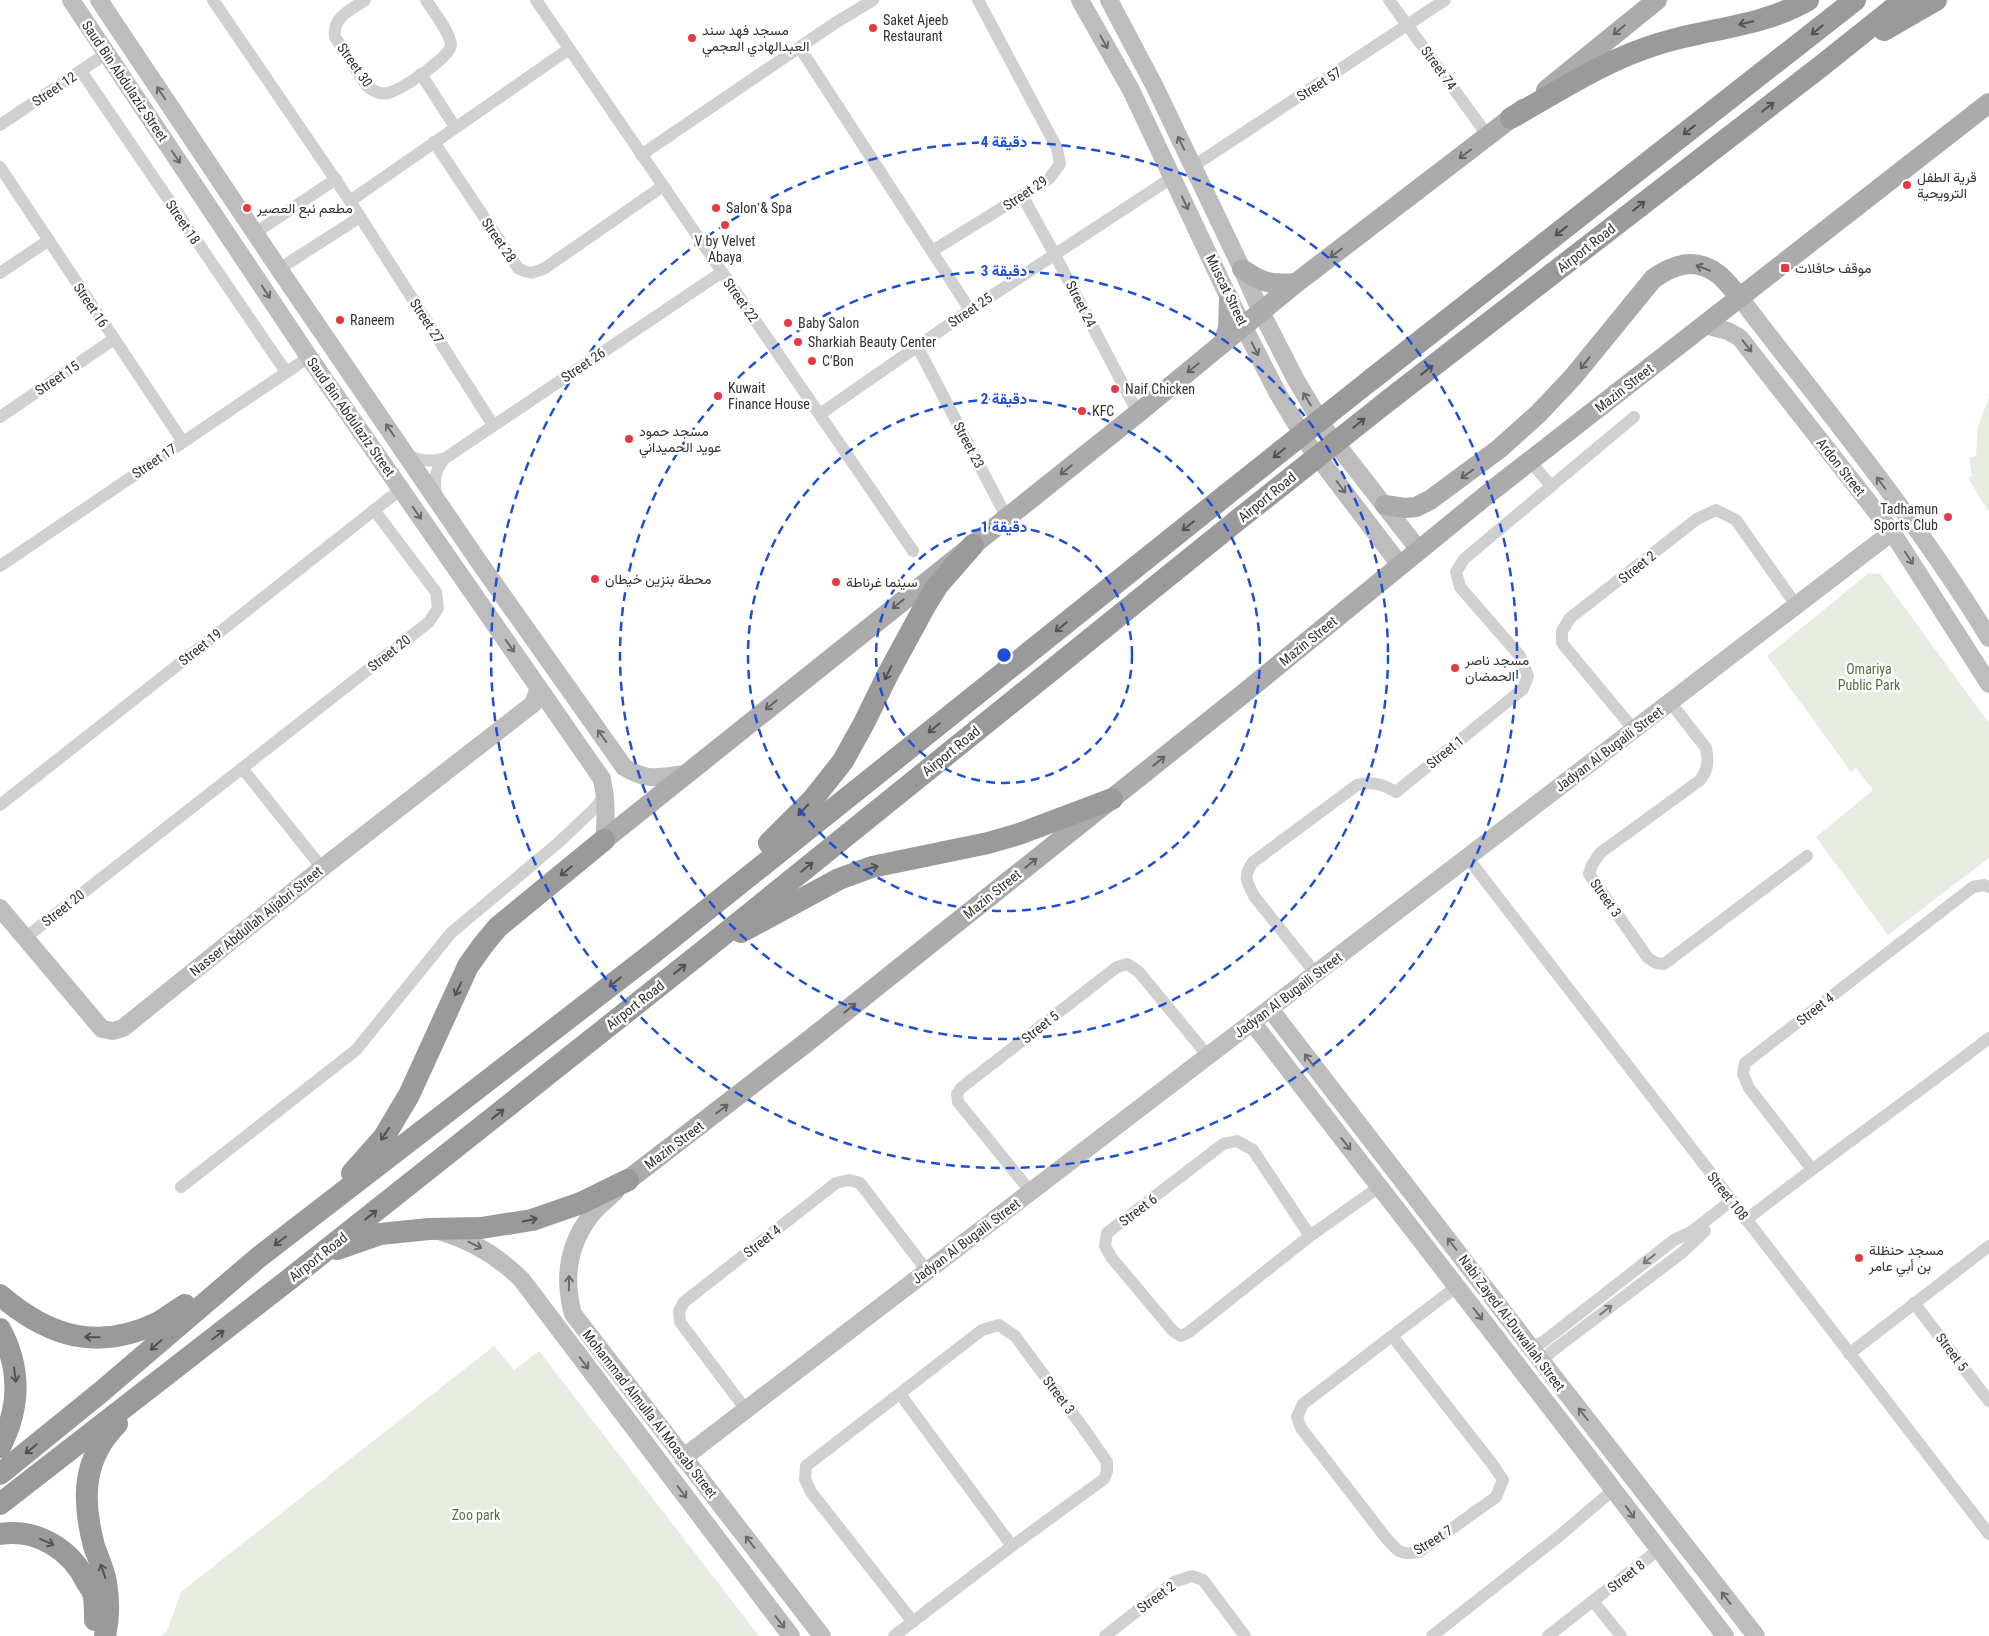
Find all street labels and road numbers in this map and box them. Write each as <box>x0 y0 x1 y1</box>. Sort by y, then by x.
street label: Saud Bin Abdulaziz Street <box>79 18 171 144</box>
street label: Street 30 <box>334 40 376 90</box>
street label: Street 74 <box>1418 43 1460 93</box>
street label: Street 57 <box>1294 64 1344 104</box>
street label: Street 12 <box>29 68 79 110</box>
street label: Street 29 <box>1000 172 1050 214</box>
street label: Street 18 <box>162 197 204 247</box>
street label: Street 28 <box>478 215 520 265</box>
street label: Airport Road <box>1554 220 1618 276</box>
street label: Muscat Street <box>1203 252 1251 328</box>
street label: Street 22 <box>720 275 762 325</box>
street label: Street 24 <box>1063 278 1099 330</box>
street label: Street 16 <box>70 280 112 330</box>
street label: Street 25 <box>945 289 995 331</box>
street label: Street 27 <box>407 296 447 346</box>
street label: Street 26 <box>558 344 608 386</box>
street label: Saud Bin Abdulaziz Street <box>304 354 398 480</box>
street label: Street 15 <box>32 357 82 399</box>
street label: Mazin Street <box>1592 360 1656 416</box>
street label: Street 23 <box>950 419 988 471</box>
street label: Ardon Street <box>1813 435 1869 499</box>
street label: Street 17 <box>129 440 179 482</box>
street label: Airport Road <box>1235 469 1299 525</box>
street label: Street 2 <box>1615 547 1659 587</box>
street label: Mazin Street <box>1276 613 1340 669</box>
street label: Street 19 <box>175 625 225 669</box>
street label: Street 20 <box>364 631 414 675</box>
street label: Jadyan Al Bugaili Street <box>1552 703 1666 795</box>
street label: Airport Road <box>919 723 983 779</box>
street label: Street 1 <box>1423 732 1467 772</box>
street label: Nasser Abdullah Aljabri Street <box>187 863 325 979</box>
street label: Mazin Street <box>960 866 1024 922</box>
street label: Street 3 <box>1587 876 1625 920</box>
street label: Street 20 <box>38 886 88 930</box>
street label: Jadyan Al Bugaili Street <box>1231 949 1345 1041</box>
street label: Airport Road <box>603 977 667 1033</box>
street label: Street 4 <box>1793 989 1837 1029</box>
street label: Street 5 <box>1018 1007 1062 1047</box>
street label: Mazin Street <box>641 1118 707 1172</box>
street label: Street 108 <box>1704 1169 1752 1223</box>
street label: Street 6 <box>1116 1191 1160 1229</box>
street label: Jadyan Al Bugaili Street <box>909 1195 1023 1287</box>
street label: Street 4 <box>740 1221 784 1261</box>
street label: Airport Road <box>286 1229 350 1285</box>
street label: Nabi Zayed Al-Duwailah Street <box>1456 1252 1568 1394</box>
street label: Mohammad Almulla Al Moasab Street <box>579 1327 721 1501</box>
street label: Street 5 <box>1933 1330 1971 1374</box>
street label: Street 3 <box>1040 1373 1078 1417</box>
street label: Street 7 <box>1411 1522 1456 1558</box>
street label: Street 8 <box>1604 1556 1648 1596</box>
street label: Street 2 <box>1134 1578 1178 1616</box>

